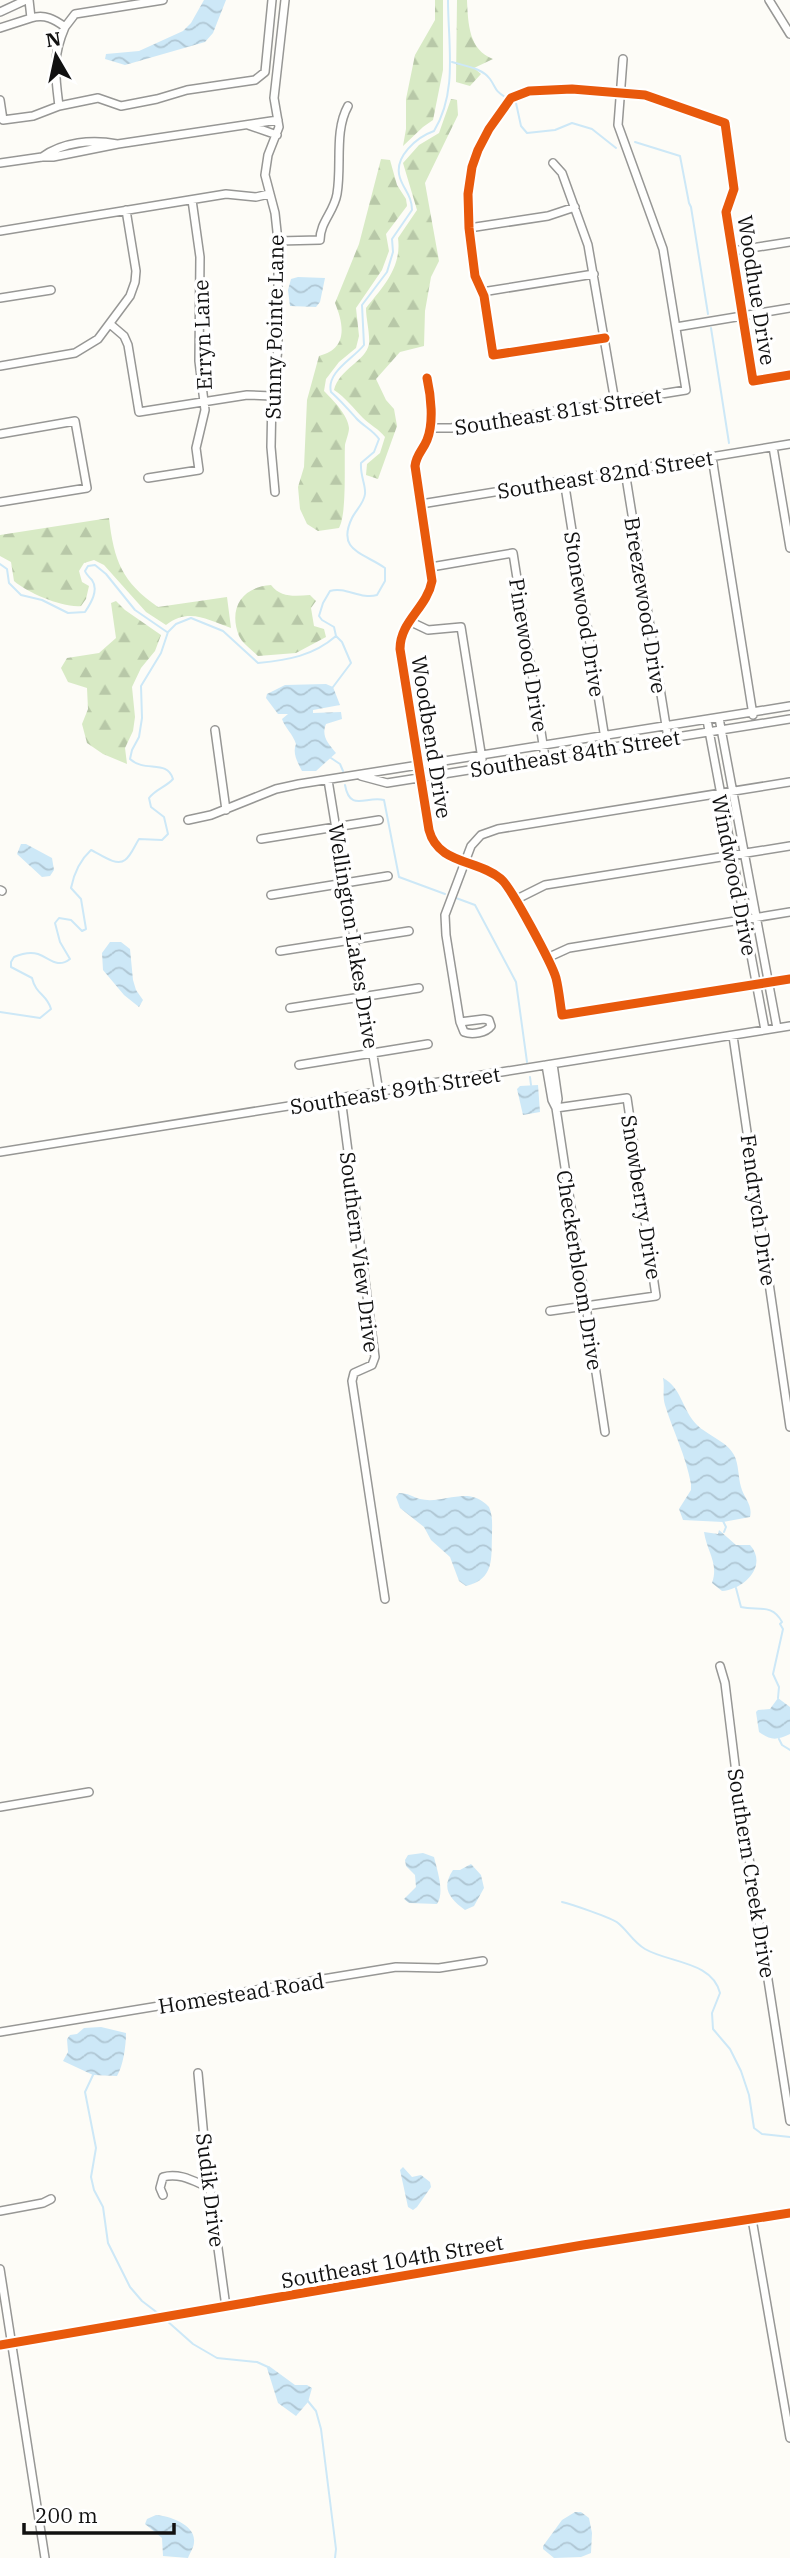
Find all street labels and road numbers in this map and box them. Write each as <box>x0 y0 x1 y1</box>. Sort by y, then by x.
street label: Woodhue Drive <box>731 213 783 367</box>
street label: Sunny Pointe Lane <box>258 234 290 420</box>
street label: Erryn Lane <box>186 279 218 391</box>
street label: Southeast 81st Street <box>452 381 664 441</box>
street label: Southeast 82nd Street <box>495 443 715 505</box>
street label: Breezewood Drive <box>618 515 674 695</box>
street label: Stonewood Drive <box>558 529 612 699</box>
street label: Pinewood Drive <box>503 576 555 734</box>
street label: Woodbend Drive <box>405 654 459 820</box>
street label: Southeast 84th Street <box>468 723 682 783</box>
street label: Windwood Drive <box>706 792 764 958</box>
street label: Wellington Lakes Drive <box>322 821 386 1051</box>
street label: Southeast 89th Street <box>288 1060 502 1120</box>
street label: Snowberry Drive <box>615 1113 669 1281</box>
street label: Fendrych Drive <box>735 1133 783 1287</box>
street label: Southern View Drive <box>334 1150 386 1354</box>
street label: Checkerbloom Drive <box>550 1168 610 1372</box>
street label: Southern Creek Drive <box>722 1766 782 1980</box>
street label: Homestead Road <box>156 1966 326 2020</box>
street label: Sudik Drive <box>190 2131 232 2249</box>
street label: Southeast 104th Street <box>279 2228 505 2294</box>

